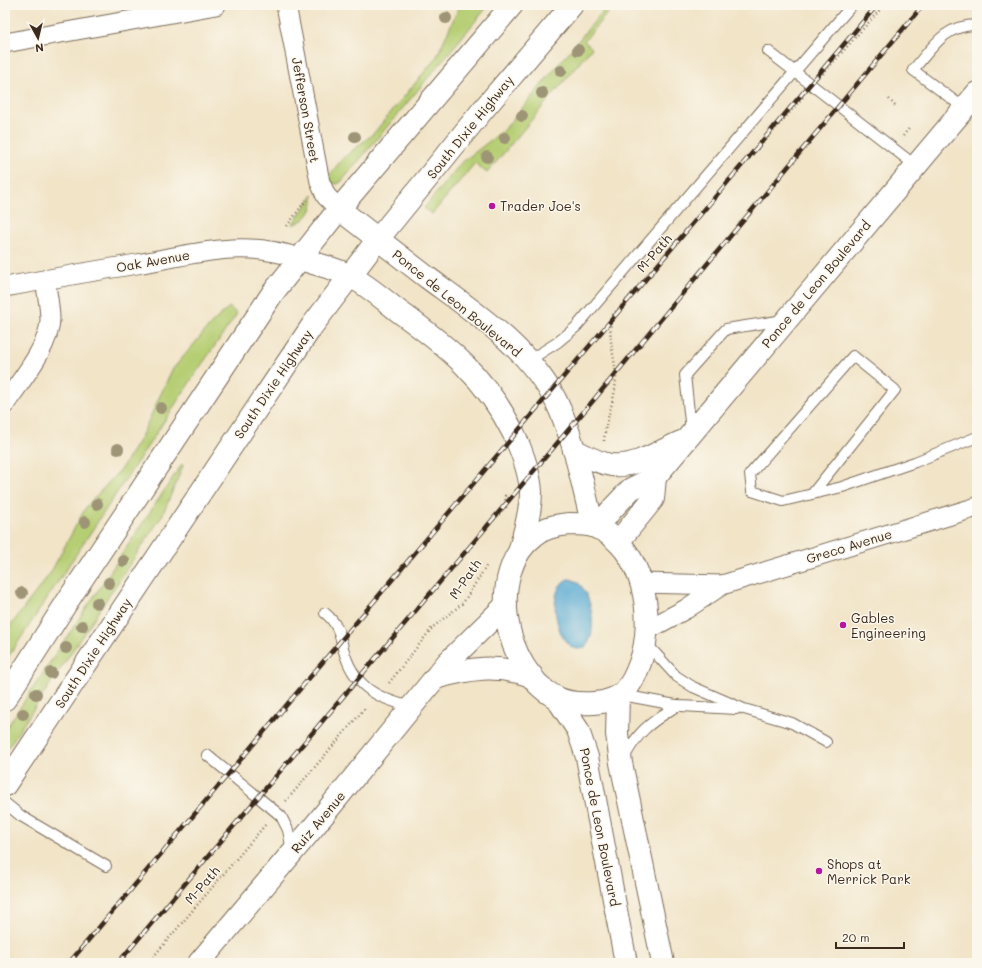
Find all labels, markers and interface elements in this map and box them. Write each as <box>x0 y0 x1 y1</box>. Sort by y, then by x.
north arrow <box>18 18 58 58</box>
text: N <box>34 40 45 56</box>
street label: Jefferson Street <box>289 56 324 164</box>
street label: South Dixie Highway <box>423 71 517 182</box>
place label: Trader Joe's <box>500 197 581 214</box>
marker: Trader Joe's <box>487 201 497 211</box>
street label: Ponce de Leon Boulevard <box>757 217 874 351</box>
street label: M-Path <box>632 230 675 275</box>
street label: Ponce de Leon Boulevard <box>389 245 525 360</box>
street label: Oak Avenue <box>115 246 191 275</box>
street label: South Dixie Highway <box>230 326 316 442</box>
street label: Greco Avenue <box>804 524 894 567</box>
street label: M-Path <box>445 555 484 602</box>
street label: South Dixie Highway <box>51 594 135 711</box>
place label: Gables Engineering <box>851 609 926 641</box>
marker: Gables Engineering <box>838 620 848 630</box>
street label: Ponce de Leon Boulevard <box>577 746 624 908</box>
street label: Ruiz Avenue <box>287 787 348 856</box>
place label: Shops at Merrick Park <box>827 855 911 887</box>
street label: M-Path <box>180 862 223 907</box>
marker: Shops at Merrick Park <box>814 866 824 876</box>
scale bar <box>836 924 904 950</box>
text: 20 m <box>842 929 870 945</box>

